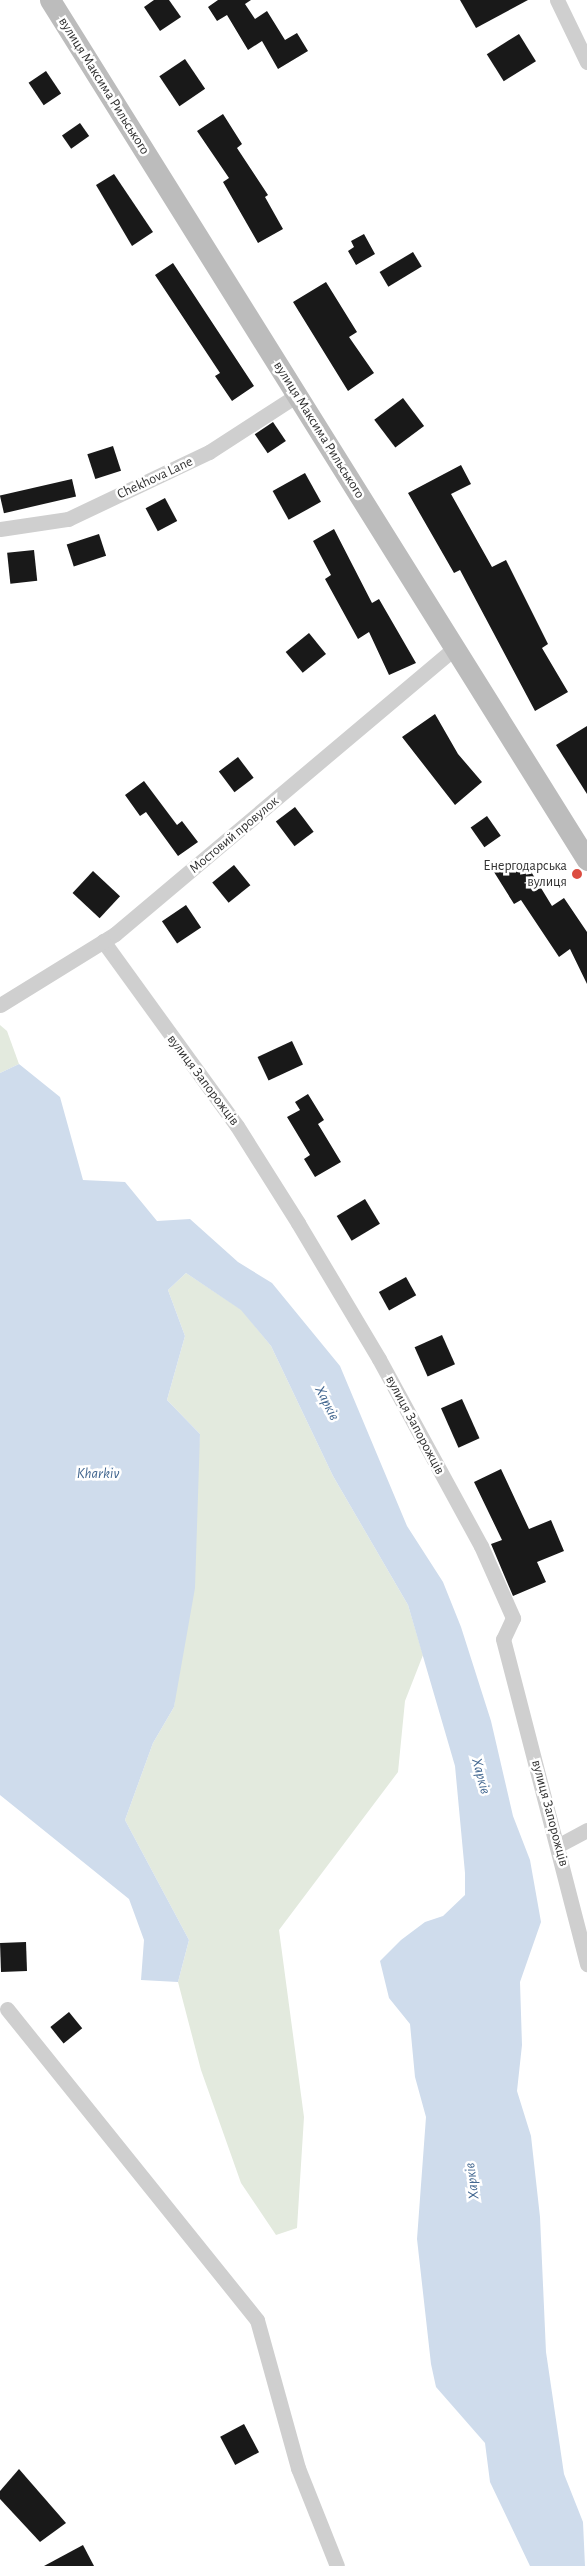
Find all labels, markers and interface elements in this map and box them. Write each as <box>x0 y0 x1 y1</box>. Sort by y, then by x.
street label: вулиця Максима Рильського <box>55 14 153 158</box>
street label: вулиця Максима Рильського <box>270 358 368 502</box>
street label: Chekhova Lane <box>114 453 196 503</box>
street label: Мостовий провулок <box>186 793 282 877</box>
place label: Енергодарська вулиця <box>483 858 567 890</box>
marker: Енергодарська вулиця <box>571 868 583 880</box>
street label: вулиця Запорожців <box>163 1031 243 1129</box>
street label: вулиця Запорожців <box>382 1373 448 1477</box>
water label: Харків <box>311 1383 343 1423</box>
water label: Kharkiv <box>77 1465 119 1483</box>
water label: Харків <box>468 1756 494 1796</box>
street label: вулиця Запорожців <box>528 1758 572 1868</box>
water label: Харків <box>461 2162 483 2200</box>

